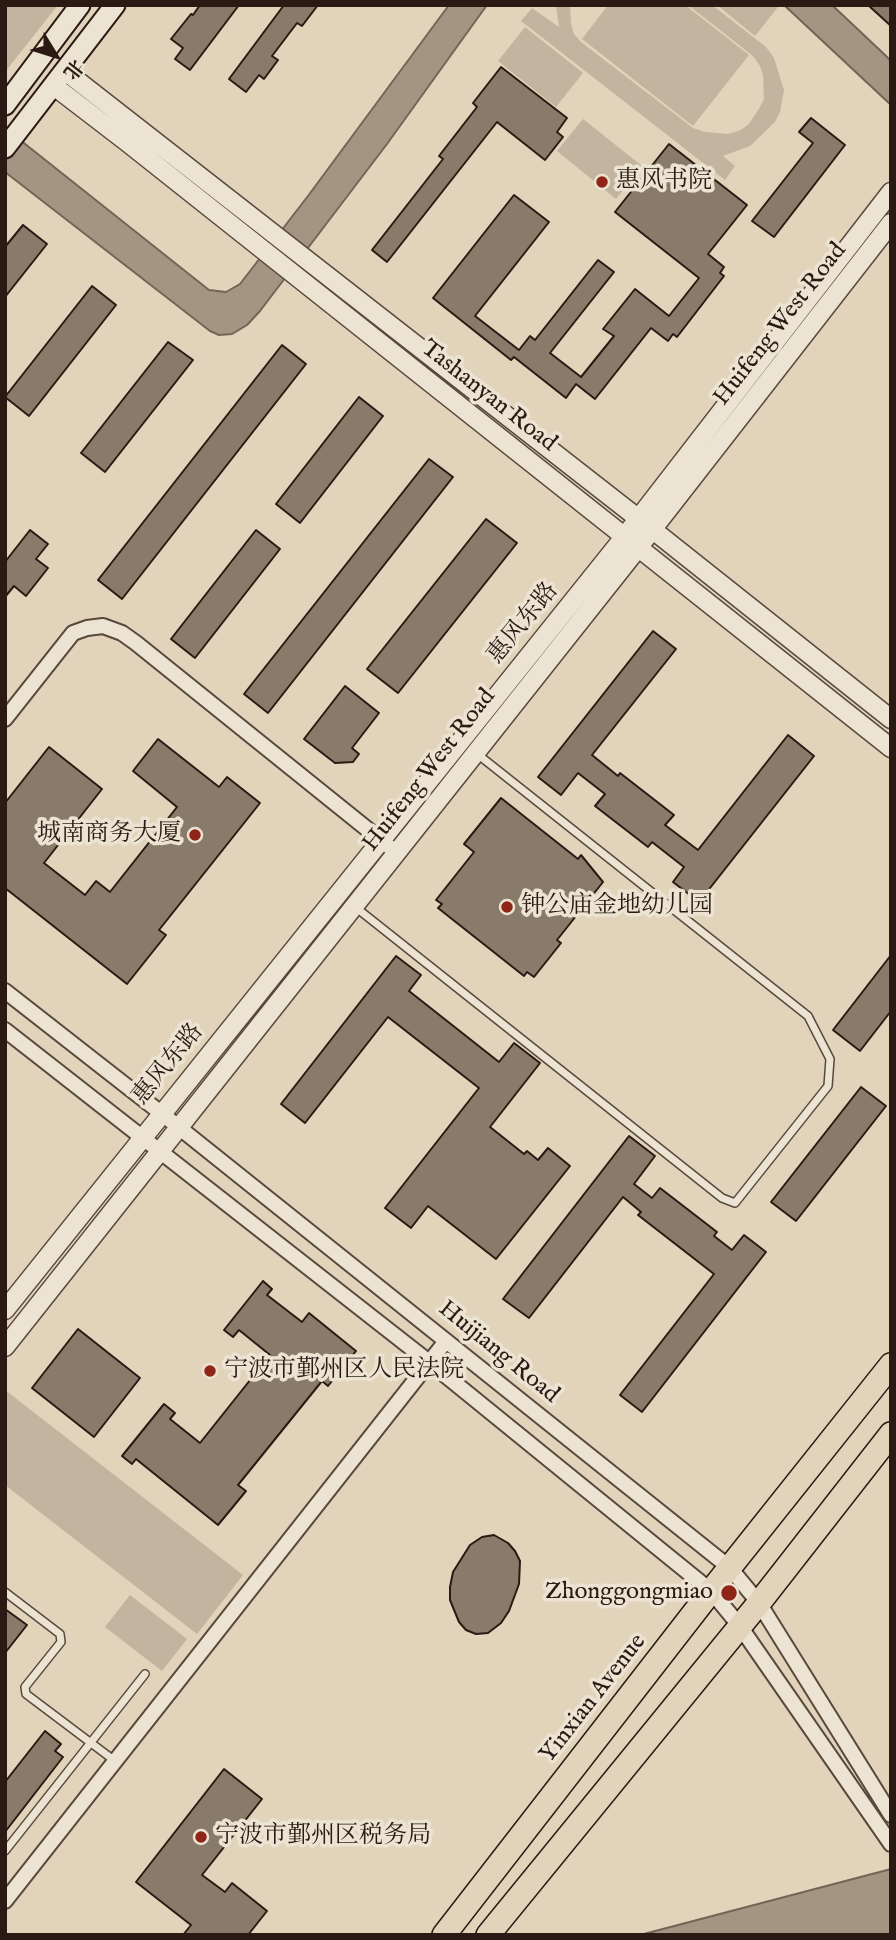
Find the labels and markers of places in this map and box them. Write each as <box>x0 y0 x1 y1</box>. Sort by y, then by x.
place label: 惠风书院 <box>616 168 712 196</box>
marker: 惠风书院 <box>594 174 610 190</box>
place label: 城南商务大厦 <box>37 821 181 849</box>
marker: 城南商务大厦 <box>187 827 203 843</box>
place label: 钟公庙金地幼儿园 <box>521 893 713 921</box>
marker: 钟公庙金地幼儿园 <box>499 899 515 915</box>
place label: 宁波市鄞州区人民法院 <box>224 1357 464 1385</box>
marker: 宁波市鄞州区人民法院 <box>202 1363 218 1379</box>
place label: Zhonggongmiao <box>545 1579 713 1607</box>
marker: Zhonggongmiao <box>719 1583 739 1603</box>
place label: 宁波市鄞州区税务局 <box>215 1823 431 1851</box>
marker: 宁波市鄞州区税务局 <box>193 1829 209 1845</box>

